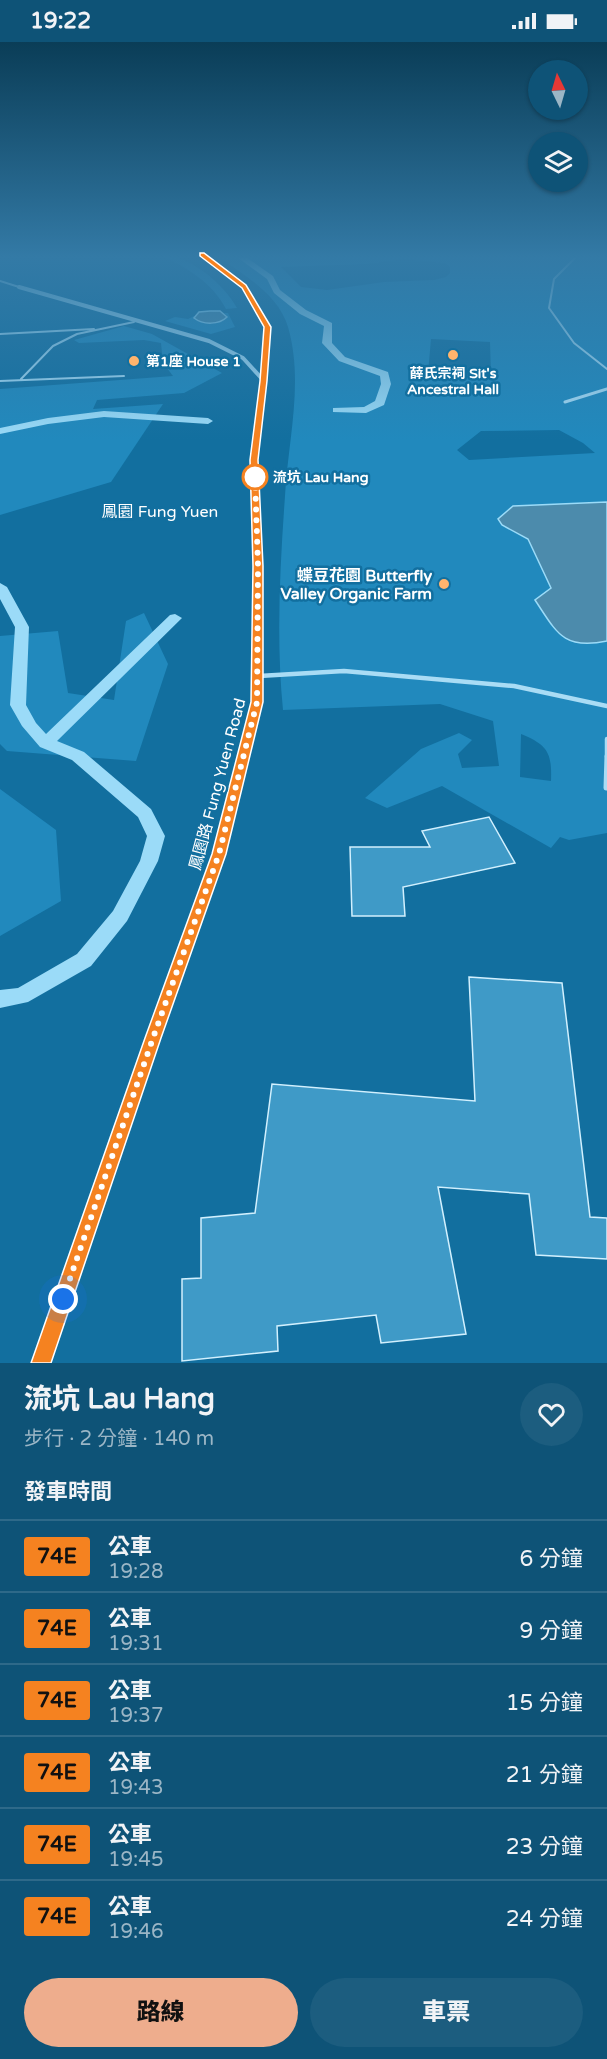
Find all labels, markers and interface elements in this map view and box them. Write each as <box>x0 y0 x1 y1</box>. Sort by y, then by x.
text: 19:22 <box>30 8 91 34</box>
north arrow <box>528 60 588 120</box>
map controls <box>528 60 588 192</box>
button: layers <box>528 132 588 192</box>
marker: 薛氏宗祠 Sit's Ancestral Hall <box>446 348 460 362</box>
place label: 第1座 House 1 <box>146 353 241 370</box>
marker: 第1座 House 1 <box>127 354 141 368</box>
place label: 薛氏宗祠 Sit's Ancestral Hall <box>407 365 499 398</box>
marker: 流坑 Lau Hang <box>242 464 268 490</box>
place label: 流坑 Lau Hang <box>273 469 369 486</box>
district label: 鳳園 Fung Yuen <box>102 502 218 522</box>
place label: 蝶豆花園 Butterfly Valley Organic Farm <box>281 566 432 604</box>
marker: 蝶豆花園 Butterfly Valley Organic Farm <box>437 577 451 591</box>
street label: 鳳園路 Fung Yuen Road <box>185 696 251 872</box>
your location <box>48 1284 78 1314</box>
text: 流坑 Lau Hang <box>24 1382 215 1416</box>
button: heart <box>520 1383 583 1446</box>
text: 步行 · 2 分鐘 · 140 m <box>24 1427 214 1451</box>
text: 發車時間 <box>24 1479 112 1505</box>
text: 公車 <box>108 1534 152 1560</box>
text: 74E <box>37 1544 77 1569</box>
text: 6 分鐘 <box>519 1546 583 1572</box>
text: 19:28 <box>108 1560 163 1584</box>
text: 公車 <box>108 1606 152 1632</box>
text: 74E <box>37 1616 77 1641</box>
text: 9 分鐘 <box>519 1618 583 1644</box>
text: 19:31 <box>108 1632 163 1656</box>
text: 公車 <box>108 1678 152 1704</box>
text: 74E <box>37 1688 77 1713</box>
text: 15 分鐘 <box>506 1690 583 1716</box>
text: 19:37 <box>108 1704 163 1728</box>
text: 公車 <box>108 1750 152 1776</box>
text: 74E <box>37 1760 77 1785</box>
text: 21 分鐘 <box>506 1762 583 1788</box>
text: 19:43 <box>108 1776 163 1800</box>
text: 公車 <box>108 1822 152 1848</box>
text: 74E <box>37 1832 77 1857</box>
text: 23 分鐘 <box>506 1834 583 1860</box>
text: 19:45 <box>108 1848 163 1872</box>
text: 公車 <box>108 1894 152 1920</box>
text: 74E <box>37 1904 77 1929</box>
text: 24 分鐘 <box>506 1906 583 1932</box>
text: 19:46 <box>108 1920 163 1944</box>
button: 路線 <box>24 1978 298 2047</box>
button: 車票 <box>310 1978 583 2047</box>

